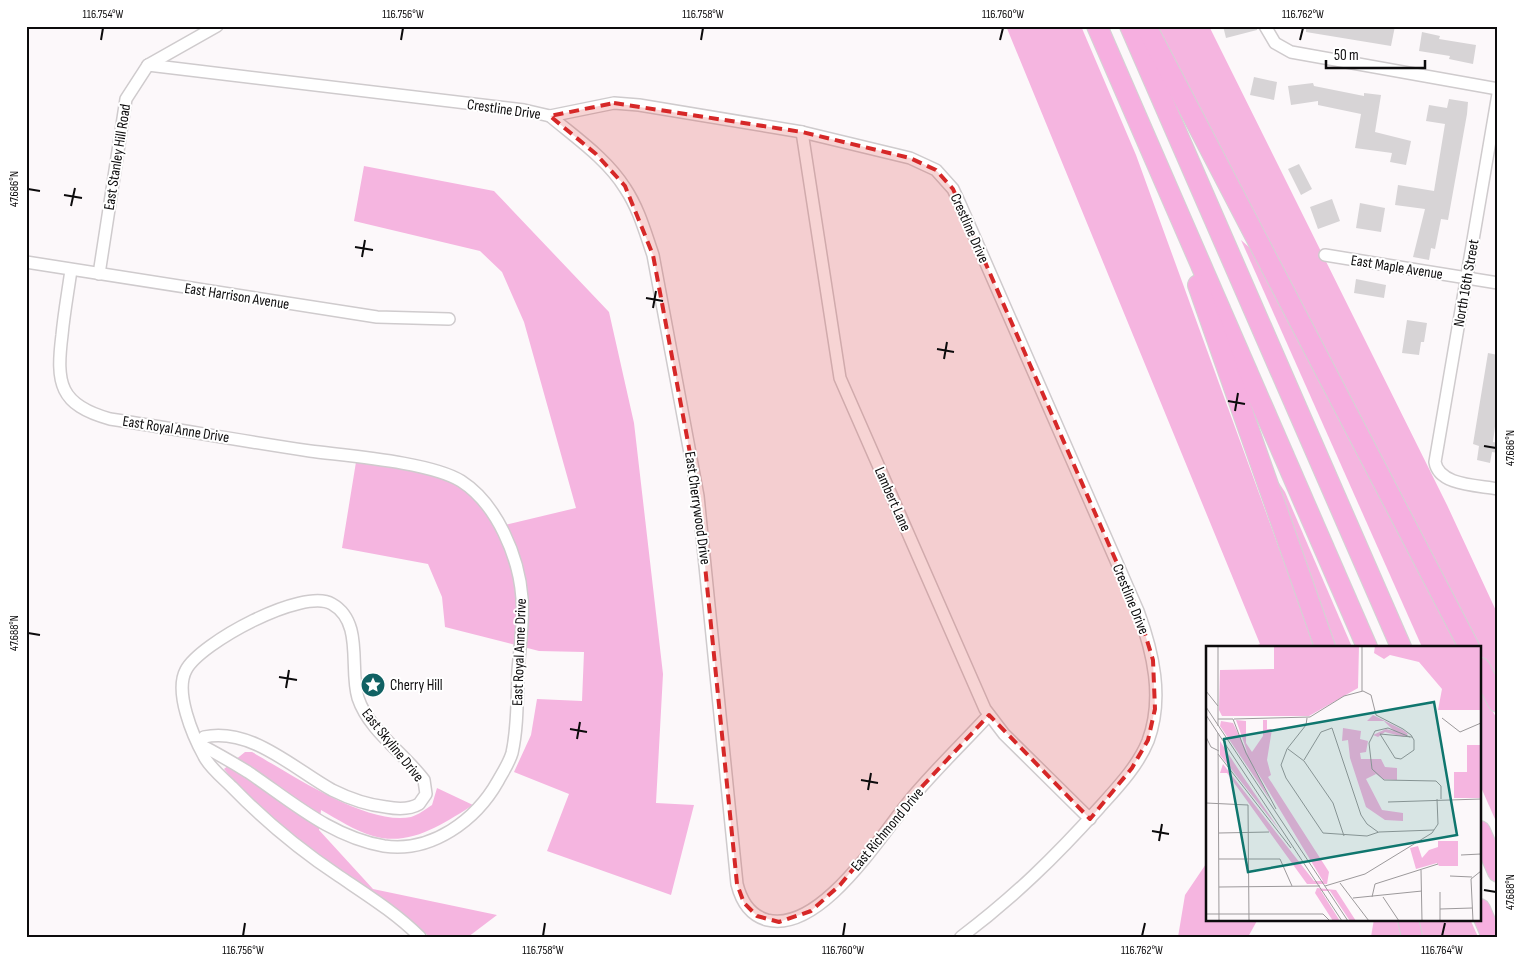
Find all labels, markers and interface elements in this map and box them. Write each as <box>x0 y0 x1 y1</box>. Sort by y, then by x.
text: 116.754°W <box>83 7 124 22</box>
text: 116.756°W <box>382 7 424 22</box>
text: 116.758°W <box>682 7 724 22</box>
text: 116.760°W <box>982 7 1024 22</box>
text: 116.762°W <box>1282 7 1324 22</box>
scale bar <box>1326 38 1425 70</box>
text: 50 m <box>1334 46 1359 65</box>
street label: Crestline Drive <box>466 95 542 124</box>
street label: East Stanley Hill Road <box>100 103 135 212</box>
text: 47.686°N <box>7 171 22 207</box>
street label: Crestline Drive <box>946 190 993 266</box>
street label: North 16th Street <box>1449 237 1484 328</box>
street label: East Maple Avenue <box>1350 251 1444 284</box>
street label: East Harrison Avenue <box>183 279 291 314</box>
street label: East Royal Anne Drive <box>121 412 231 447</box>
text: 47.686°N <box>1503 430 1518 466</box>
street label: East Cherrywood Drive <box>680 450 715 566</box>
street label: Lambert Lane <box>870 464 915 534</box>
street label: Crestline Drive <box>1108 561 1153 637</box>
street label: East Royal Anne Drive <box>508 598 531 706</box>
text: 47.688°N <box>7 615 22 651</box>
inset map <box>1206 646 1482 920</box>
place icon: Cherry Hill <box>360 672 386 698</box>
place label: Cherry Hill <box>390 676 443 695</box>
street label: East Skyline Drive <box>357 705 428 786</box>
street label: East Richmond Drive <box>847 784 928 875</box>
text: 47.688°N <box>1503 874 1518 910</box>
text: 116.756°W <box>222 943 264 958</box>
text: 116.758°W <box>522 943 564 958</box>
text: 116.760°W <box>822 943 864 958</box>
text: 116.762°W <box>1121 943 1163 958</box>
text: 116.764°W <box>1421 943 1463 958</box>

